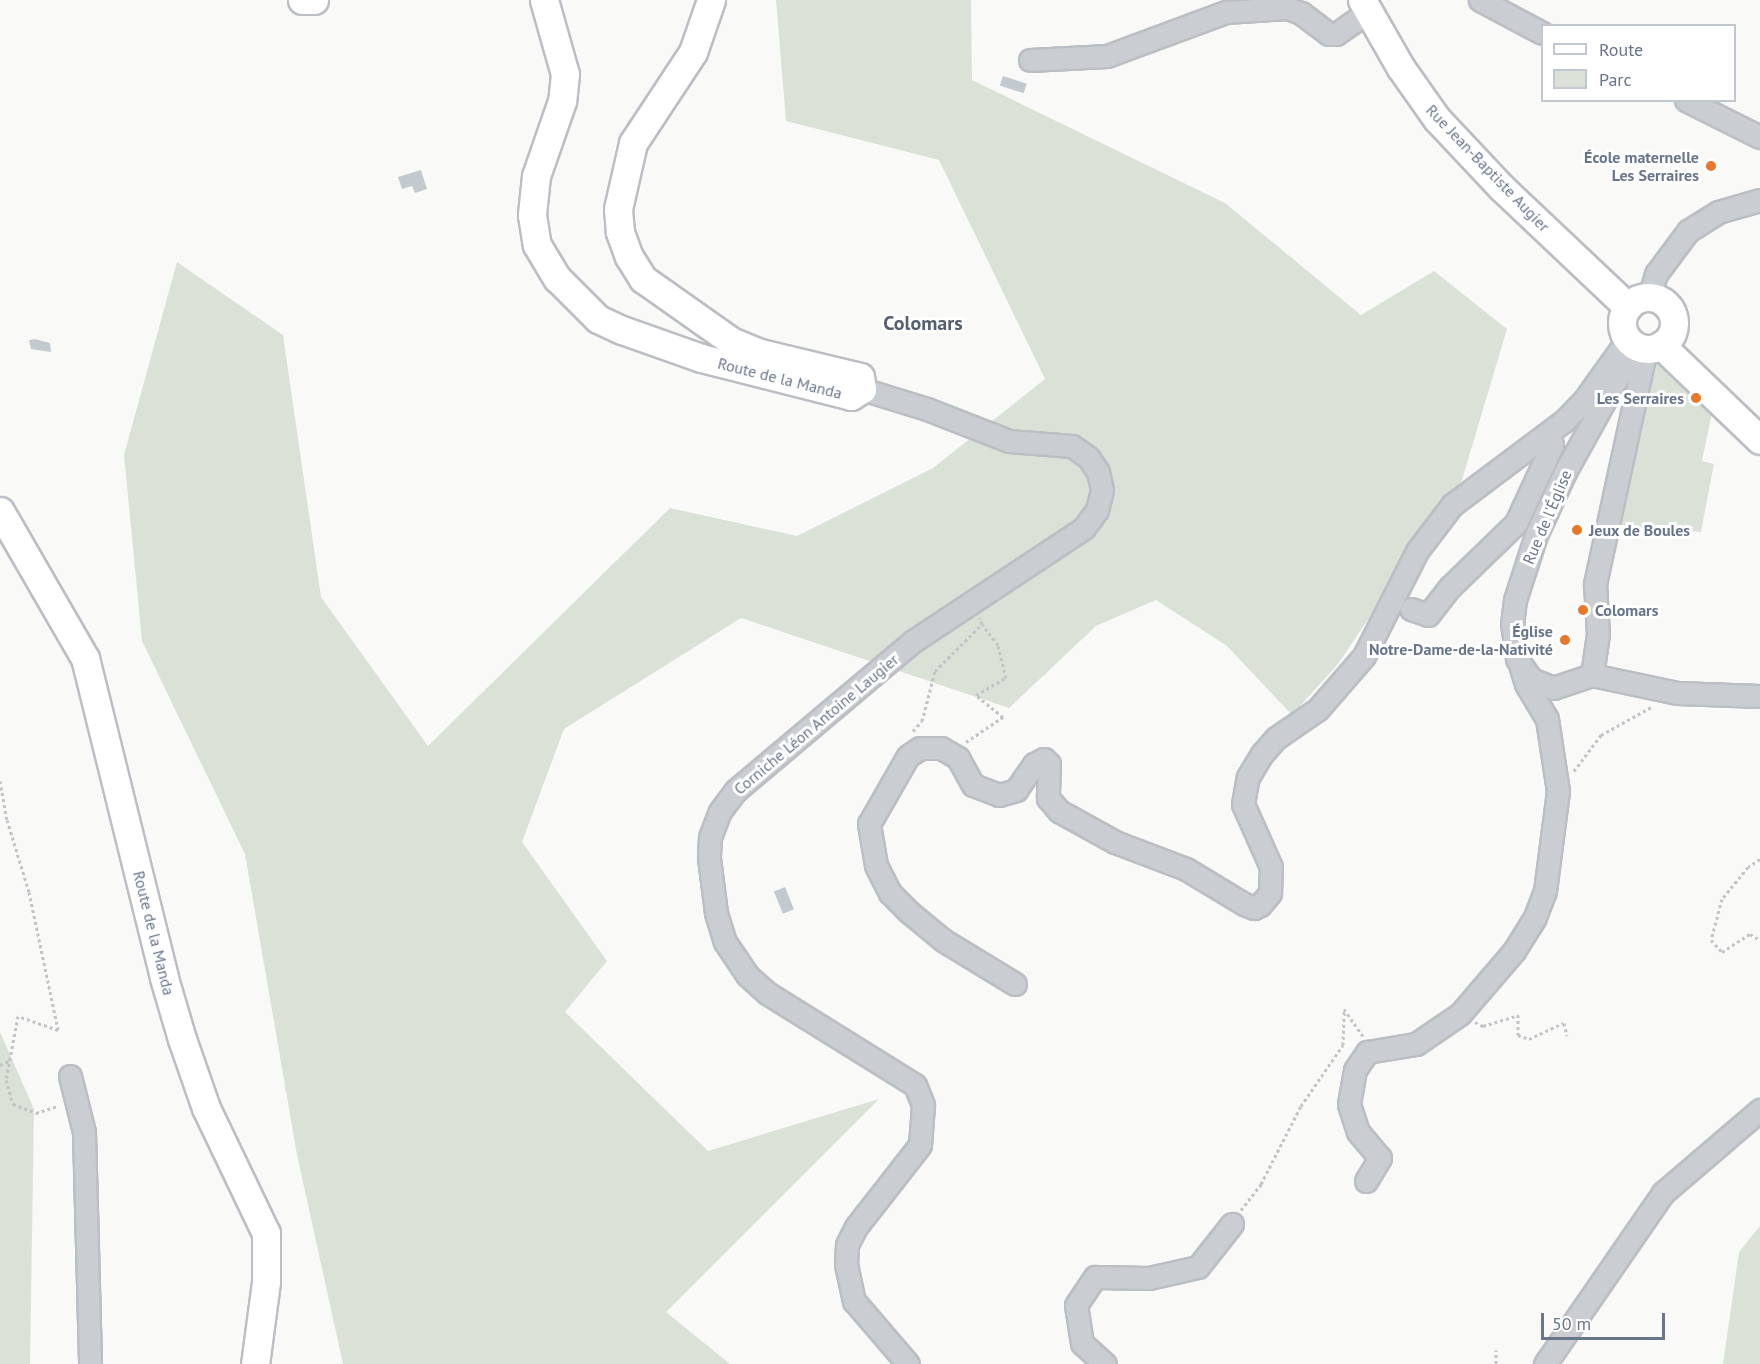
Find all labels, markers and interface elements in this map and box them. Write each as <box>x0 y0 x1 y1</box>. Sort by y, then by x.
legend <box>1541 24 1736 102</box>
text: Route <box>1599 38 1643 61</box>
text: Parc <box>1599 68 1632 91</box>
street label: Rue Jean-Baptiste Augier <box>1422 100 1554 236</box>
place label: École maternelle Les Serraires <box>1584 147 1699 185</box>
marker: École maternelle Les Serraires <box>1704 159 1718 173</box>
district label: Colomars <box>883 311 963 335</box>
street label: Route de la Manda <box>716 353 844 403</box>
place label: Les Serraires <box>1597 388 1684 408</box>
marker: Les Serraires <box>1689 391 1703 405</box>
street label: Rue de l'Église <box>1519 467 1575 567</box>
place label: Jeux de Boules <box>1589 520 1691 540</box>
marker: Jeux de Boules <box>1570 523 1584 537</box>
place label: Colomars <box>1595 600 1658 620</box>
marker: Colomars <box>1576 603 1590 617</box>
place label: Église Notre-Dame-de-la-Nativité <box>1369 621 1553 659</box>
marker: Église Notre-Dame-de-la-Nativité <box>1558 633 1572 647</box>
street label: Corniche Léon Antoine Laugier <box>730 649 902 799</box>
street label: Route de la Manda <box>129 869 179 997</box>
scale bar <box>1544 1301 1668 1339</box>
text: 50 m <box>1552 1312 1591 1335</box>

